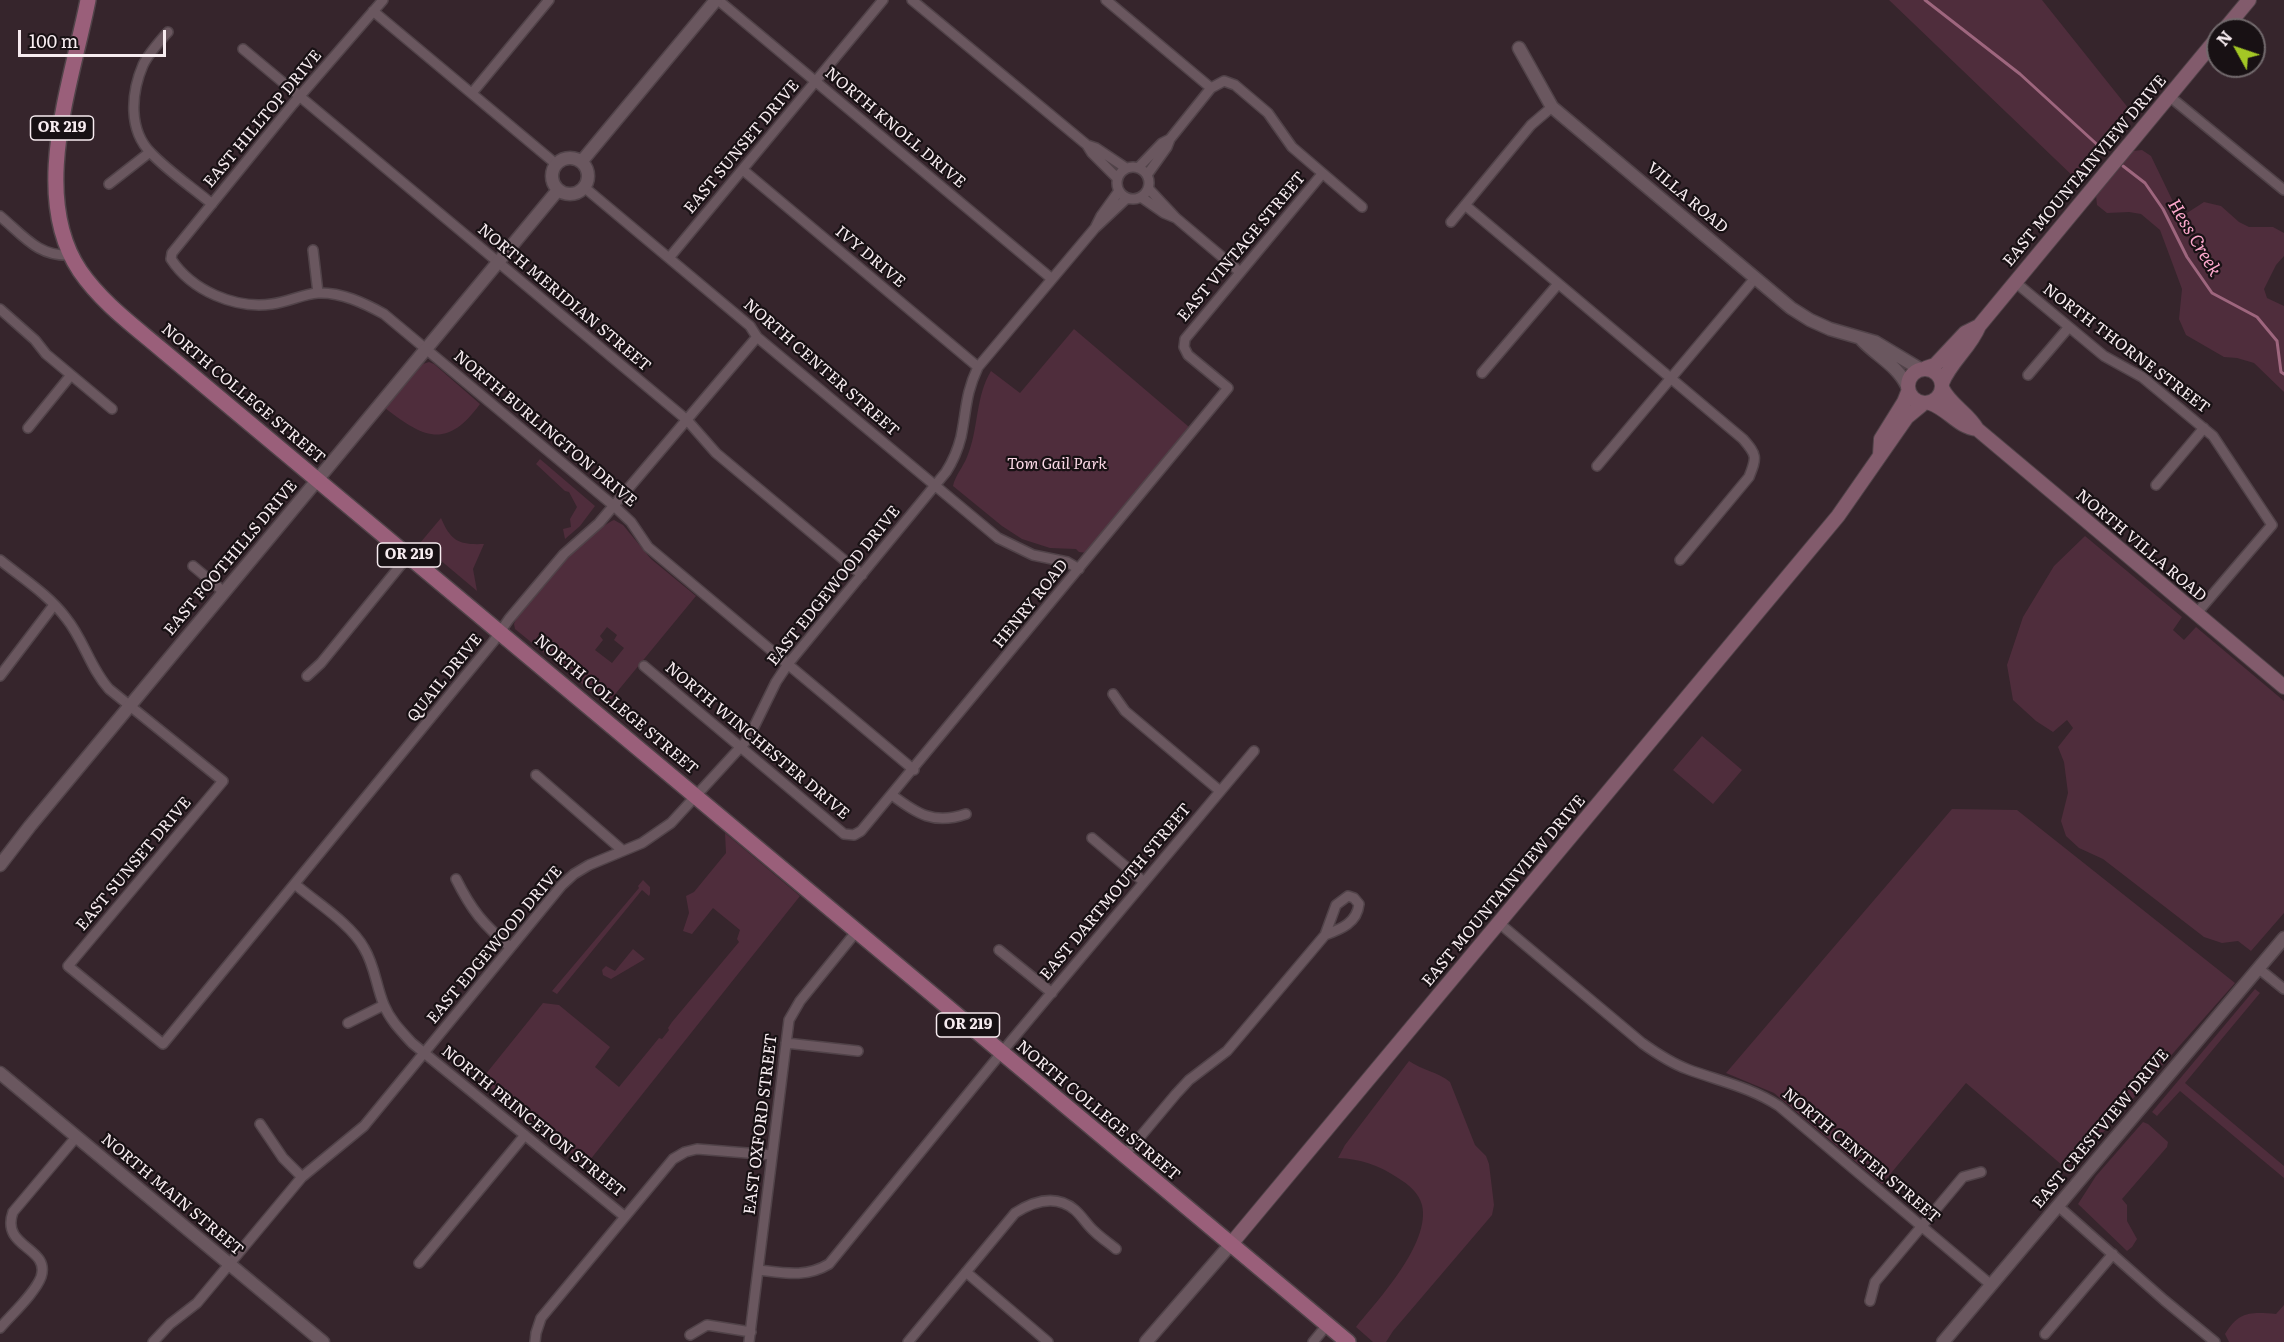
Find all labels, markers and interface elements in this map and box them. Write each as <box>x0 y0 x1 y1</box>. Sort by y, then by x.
scale bar <box>21 18 170 56</box>
north arrow <box>2206 18 2266 78</box>
text: N <box>2210 25 2237 51</box>
text: 100 m <box>29 27 78 54</box>
street label: EAST HILLTOP DRIVE <box>200 46 326 192</box>
street label: NORTH KNOLL DRIVE <box>821 64 969 192</box>
street label: EAST MOUNTAINVIEW DRIVE <box>1999 71 2171 271</box>
street label: EAST SUNSET DRIVE <box>680 76 804 218</box>
road number: OR 219 <box>31 116 94 140</box>
street label: VILLA ROAD <box>1642 158 1732 238</box>
street label: EAST VINTAGE STREET <box>1174 168 1310 326</box>
water label: Hess Creek <box>2163 195 2225 281</box>
street label: NORTH MERIDIAN STREET <box>474 220 654 376</box>
street label: IVY DRIVE <box>831 222 909 292</box>
street label: NORTH THORNE STREET <box>2039 280 2213 418</box>
street label: NORTH CENTER STREET <box>739 295 903 441</box>
street label: NORTH COLLEGE STREET <box>157 320 329 468</box>
street label: NORTH BURLINGTON DRIVE <box>450 347 640 511</box>
park label: Tom Gail Park <box>1007 454 1107 474</box>
street label: EAST FOOTHILLS DRIVE <box>160 476 302 640</box>
street label: NORTH VILLA ROAD <box>2072 486 2210 606</box>
street label: EAST EDGEWOOD DRIVE <box>764 502 904 670</box>
road number: OR 219 <box>378 543 440 567</box>
street label: HENRY ROAD <box>990 556 1072 652</box>
street label: QUAIL DRIVE <box>404 630 486 726</box>
street label: NORTH COLLEGE STREET <box>530 631 702 779</box>
street label: NORTH WINCHESTER DRIVE <box>661 658 853 824</box>
street label: EAST MOUNTAINVIEW DRIVE <box>1418 791 1590 991</box>
street label: EAST SUNSET DRIVE <box>72 793 196 935</box>
street label: EAST DARTMOUTH STREET <box>1036 800 1196 984</box>
street label: EAST EDGEWOOD DRIVE <box>423 862 567 1028</box>
road number: OR 219 <box>936 1013 1000 1037</box>
street label: EAST OXFORD STREET <box>740 1032 782 1216</box>
street label: NORTH COLLEGE STREET <box>1012 1037 1184 1185</box>
street label: NORTH PRINCETON STREET <box>437 1042 629 1202</box>
street label: EAST CRESTVIEW DRIVE <box>2029 1046 2173 1212</box>
street label: NORTH CENTER STREET <box>1778 1084 1944 1228</box>
street label: NORTH MAIN STREET <box>97 1130 247 1260</box>

